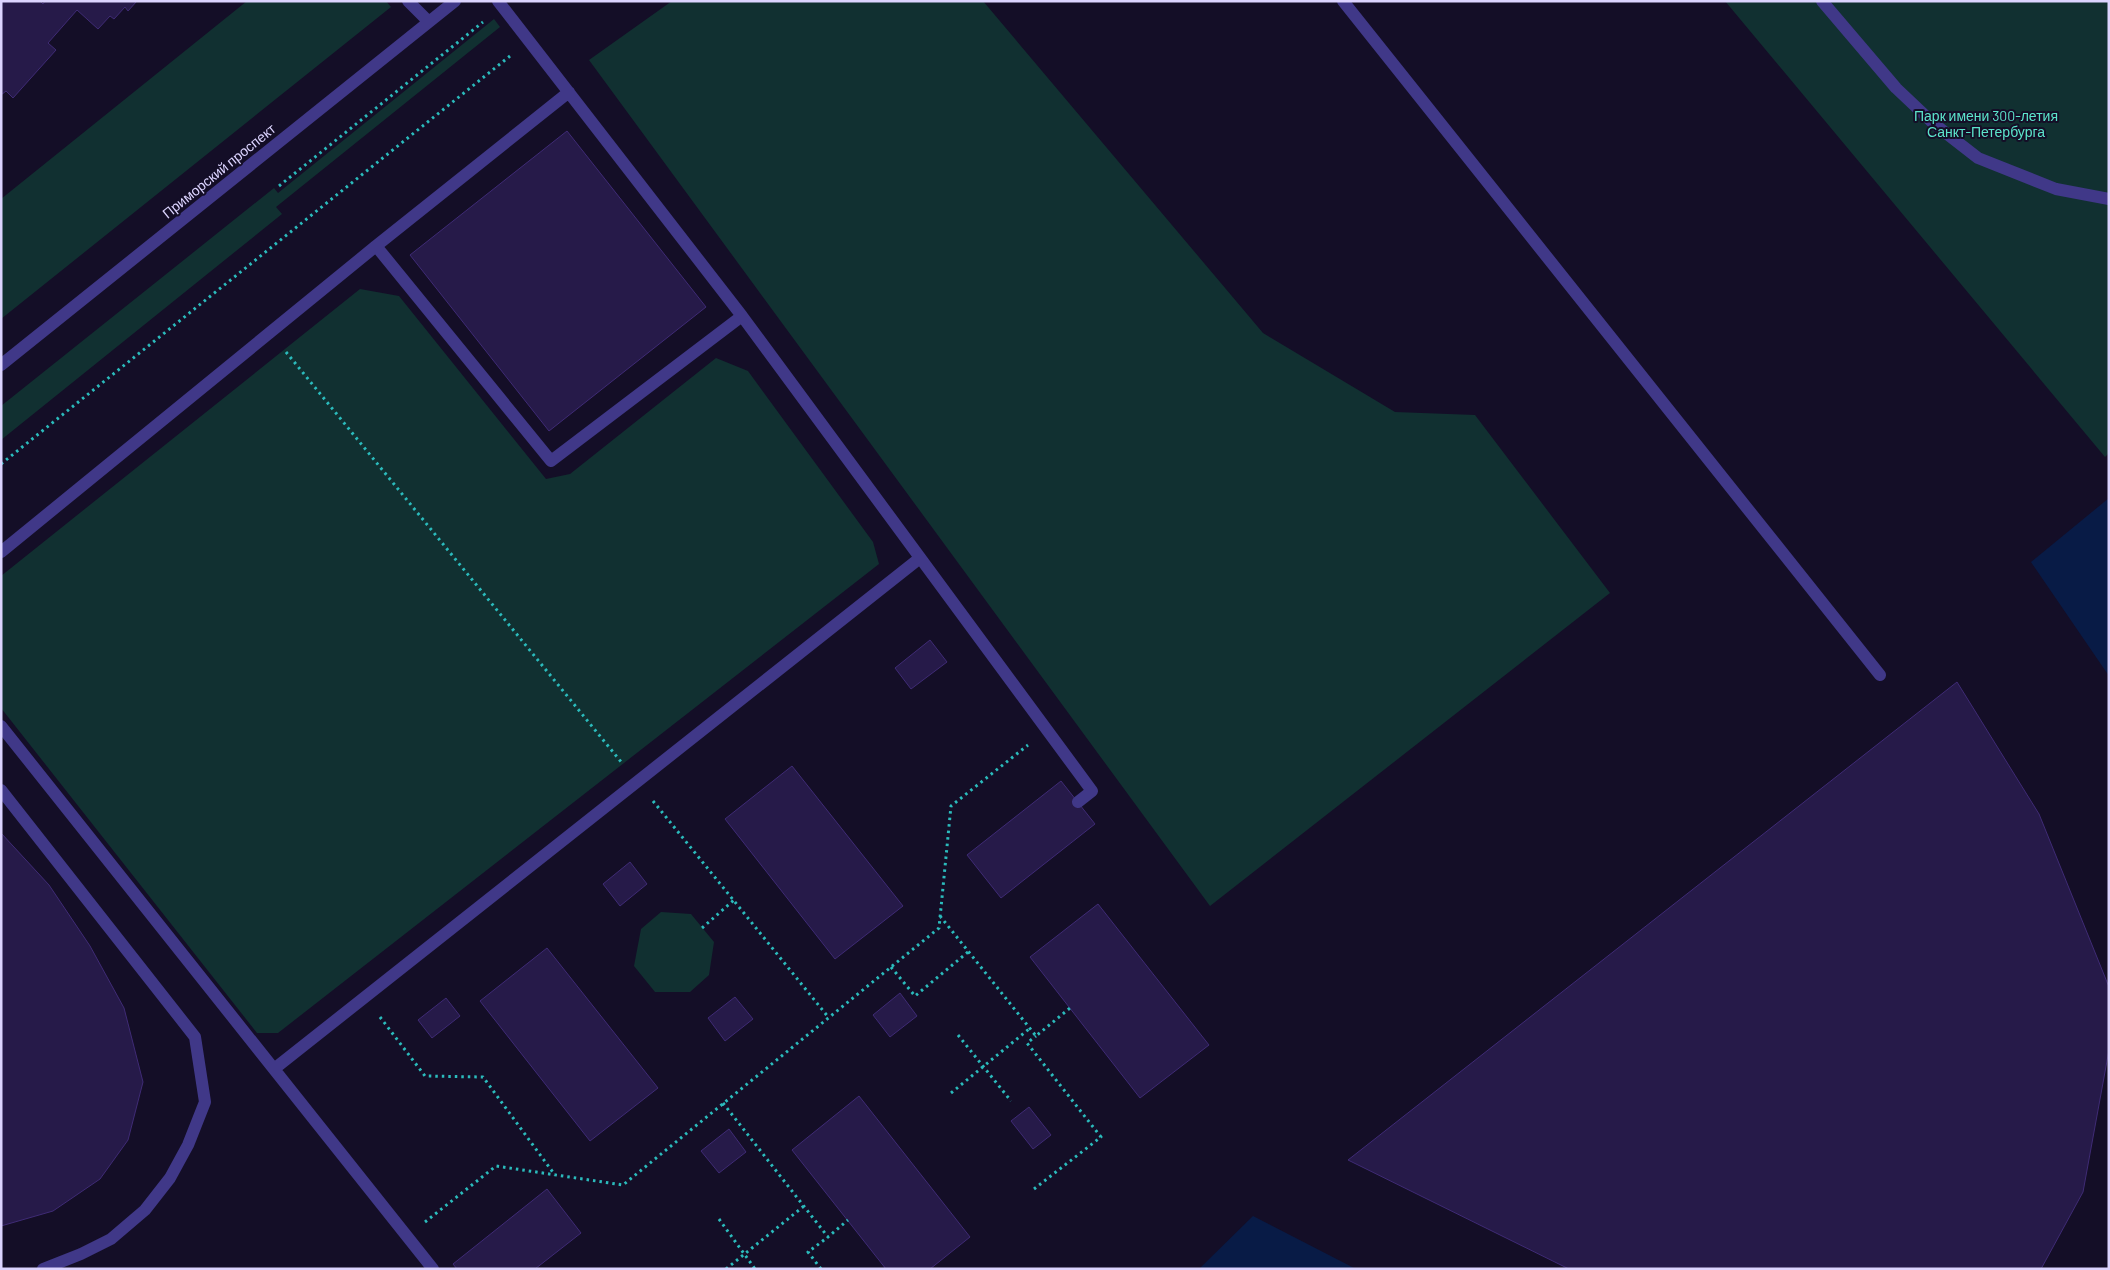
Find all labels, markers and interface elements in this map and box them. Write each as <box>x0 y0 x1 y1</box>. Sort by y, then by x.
park label: Парк имени 300-летия Санкт-Петербурга <box>1914 107 2058 140</box>
street label: Приморский проспект <box>159 119 279 221</box>

